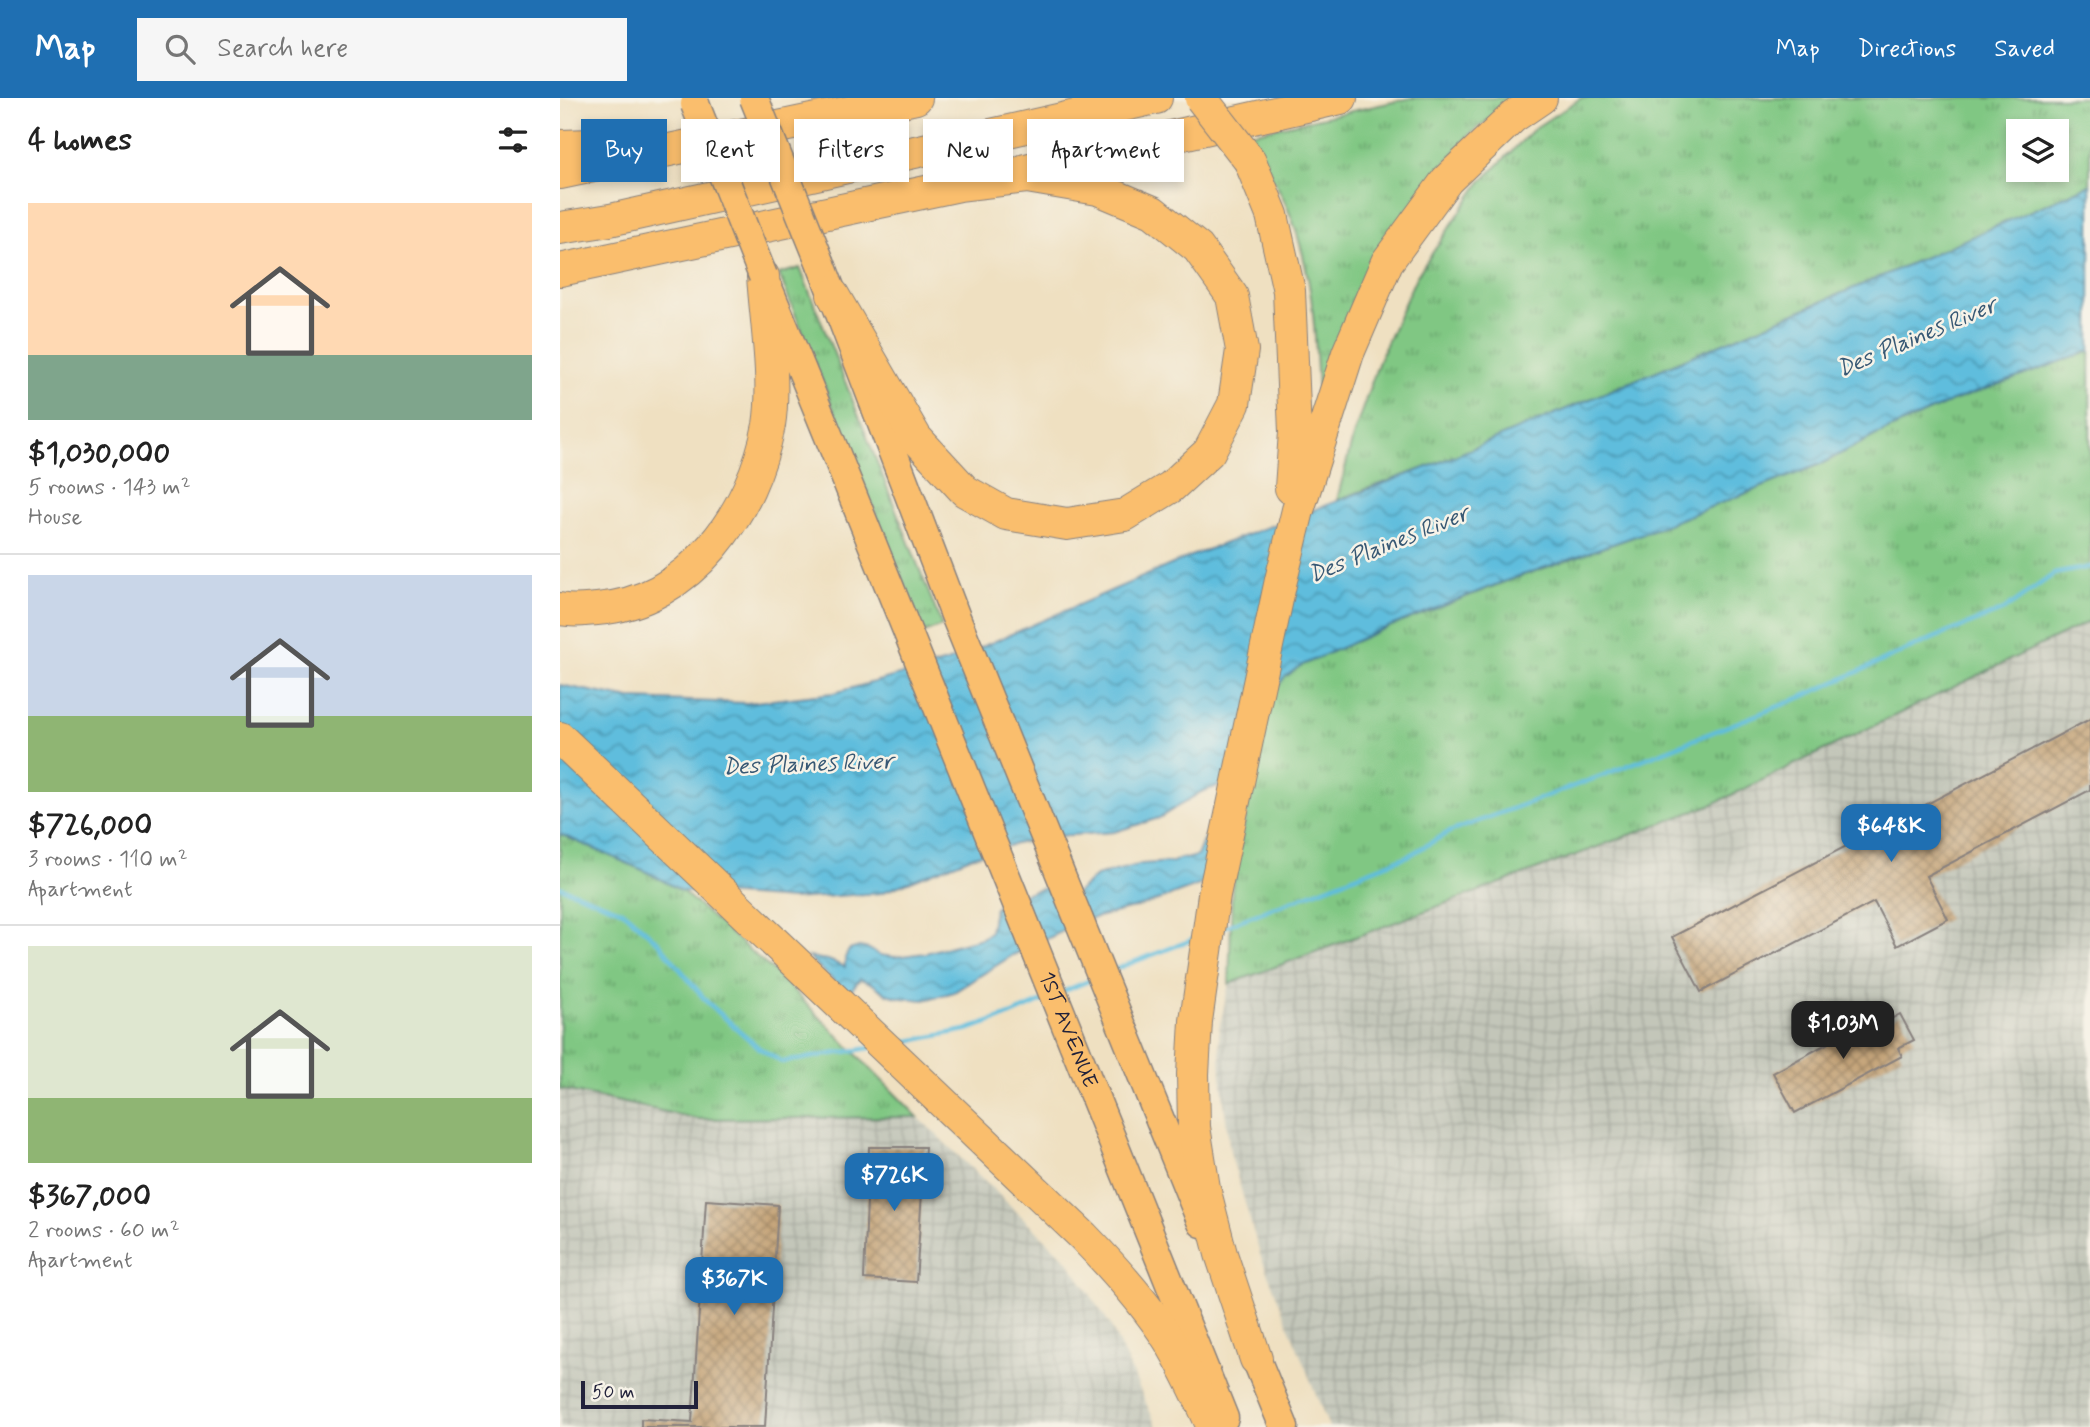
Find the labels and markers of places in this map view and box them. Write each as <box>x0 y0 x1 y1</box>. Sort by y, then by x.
pin: $648K <box>1842 804 1940 864</box>
pin: $1.03M <box>1786 1002 1900 1061</box>
pin: $726K <box>845 1154 943 1213</box>
pin: $367K <box>685 1258 783 1317</box>

